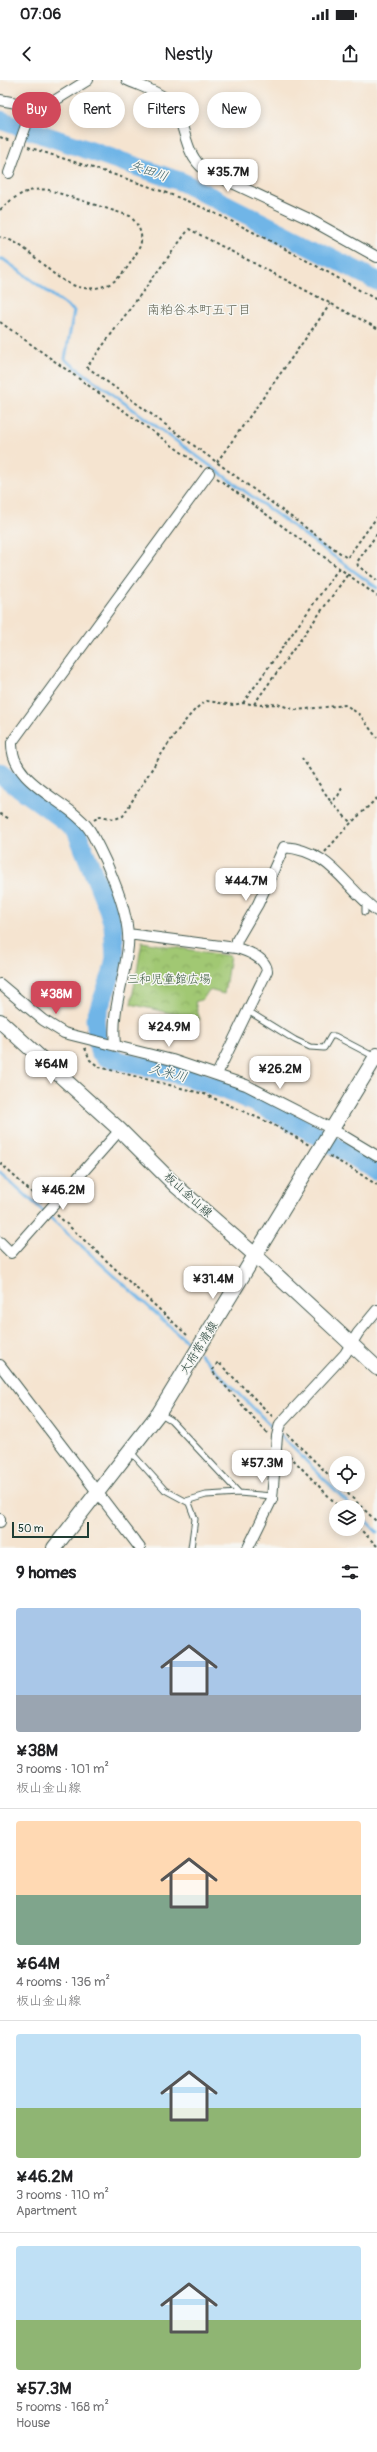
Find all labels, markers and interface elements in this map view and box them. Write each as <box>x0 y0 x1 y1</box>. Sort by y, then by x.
text: 07:06 <box>20 5 61 24</box>
icon: back <box>16 43 38 65</box>
text: Nestly <box>164 43 213 66</box>
icon: share <box>339 43 361 65</box>
chip: Buy <box>12 92 61 128</box>
chip: Rent <box>69 92 125 128</box>
chip: Filters <box>133 92 199 128</box>
chip: New <box>207 92 261 128</box>
water label: 矢田川 <box>128 157 170 185</box>
pin: ¥35.7M <box>195 159 261 193</box>
text: ¥35.7M <box>207 164 249 180</box>
district label: 南粕谷本町五丁目 <box>147 302 251 318</box>
pin: ¥44.7M <box>213 868 279 902</box>
text: ¥44.7M <box>224 873 268 889</box>
park label: 三和児童館広場 <box>127 972 211 987</box>
pin: ¥38M <box>32 981 80 1015</box>
text: ¥38M <box>40 986 72 1002</box>
pin: ¥24.9M <box>136 1014 202 1048</box>
text: ¥24.9M <box>148 1019 190 1035</box>
pin: ¥64M <box>27 1051 75 1085</box>
text: ¥64M <box>34 1056 68 1072</box>
pin: ¥26.2M <box>247 1056 313 1090</box>
water label: 久米川 <box>147 1060 189 1086</box>
text: ¥26.2M <box>258 1061 302 1077</box>
street label: 板山金山線 <box>161 1169 215 1221</box>
pin: ¥46.2M <box>30 1177 96 1211</box>
text: ¥46.2M <box>41 1182 85 1198</box>
pin: ¥31.4M <box>180 1266 246 1300</box>
text: ¥31.4M <box>192 1271 234 1287</box>
street label: 大府常滑線 <box>177 1319 221 1377</box>
pin: ¥57.3M <box>229 1450 295 1484</box>
text: ¥57.3M <box>241 1455 283 1471</box>
map controls <box>329 1456 365 1536</box>
button: locate <box>329 1456 365 1492</box>
button: layers <box>329 1500 365 1536</box>
scale bar <box>12 1520 89 1539</box>
text: 50 m <box>18 1522 44 1535</box>
icon: filters <box>339 1561 361 1583</box>
text: 9 homes <box>16 1562 76 1583</box>
icon: home <box>153 1634 225 1706</box>
text: ¥38M <box>16 1740 58 1761</box>
text: 3 rooms · 101 m² <box>16 1761 109 1777</box>
text: 板山金山線 <box>16 1780 81 1796</box>
icon: home <box>153 1847 225 1919</box>
text: ¥64M <box>16 1953 60 1974</box>
text: 4 rooms · 136 m² <box>16 1974 110 1990</box>
text: 板山金山線 <box>16 1993 81 2009</box>
icon: home <box>153 2060 225 2132</box>
text: ¥46.2M <box>16 2166 73 2187</box>
text: 3 rooms · 110 m² <box>16 2187 109 2203</box>
text: Apartment <box>16 2203 77 2219</box>
icon: home <box>153 2272 225 2344</box>
text: ¥57.3M <box>16 2378 71 2399</box>
text: 5 rooms · 168 m² <box>16 2399 109 2415</box>
text: House <box>16 2415 50 2431</box>

